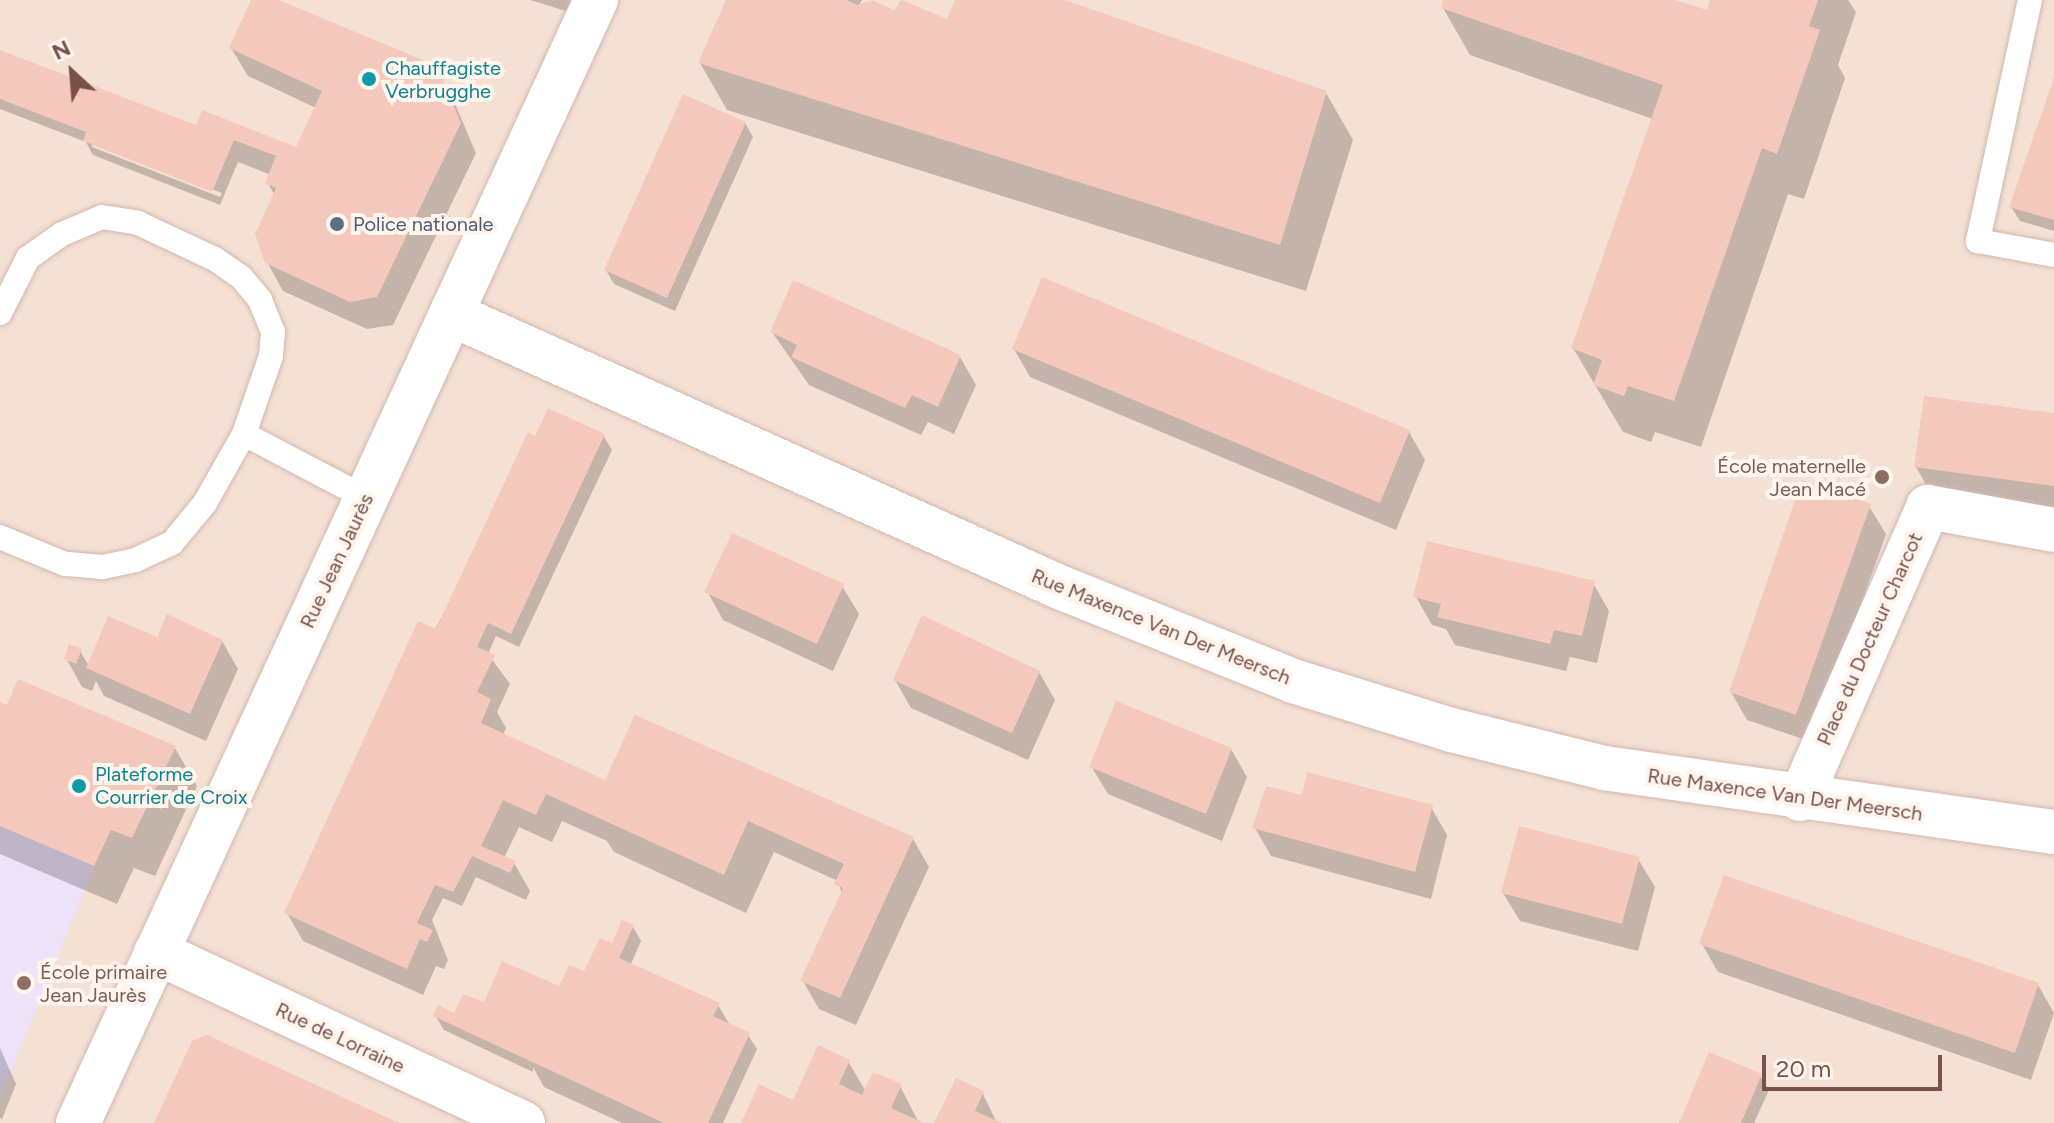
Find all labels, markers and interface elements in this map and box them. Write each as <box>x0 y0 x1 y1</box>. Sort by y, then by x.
north arrow <box>32 32 112 112</box>
text: N <box>48 34 75 66</box>
place label: Chauffagiste Verbrugghe <box>385 56 501 103</box>
marker: Chauffagiste Verbrugghe <box>360 70 378 88</box>
place label: Police nationale <box>353 212 494 236</box>
marker: Police nationale <box>328 215 346 233</box>
place label: École maternelle Jean Macé <box>1717 454 1866 501</box>
marker: École maternelle Jean Macé <box>1873 468 1891 486</box>
street label: Rue Jean Jaurès <box>295 490 379 632</box>
street label: Place du Docteur Charcot <box>1812 529 1928 749</box>
street label: Rue Maxence Van Der Meersch <box>1028 564 1294 690</box>
place label: Plateforme Courrier de Croix <box>95 762 247 809</box>
street label: Rue Maxence Van Der Meersch <box>1646 764 1924 826</box>
marker: Plateforme Courrier de Croix <box>70 777 88 795</box>
place label: École primaire Jean Jaurès <box>40 960 167 1007</box>
marker: École primaire Jean Jaurès <box>15 974 33 992</box>
street label: Rue de Lorraine <box>272 998 408 1078</box>
scale bar <box>1766 1039 1946 1089</box>
text: 20 m <box>1776 1054 1831 1083</box>

